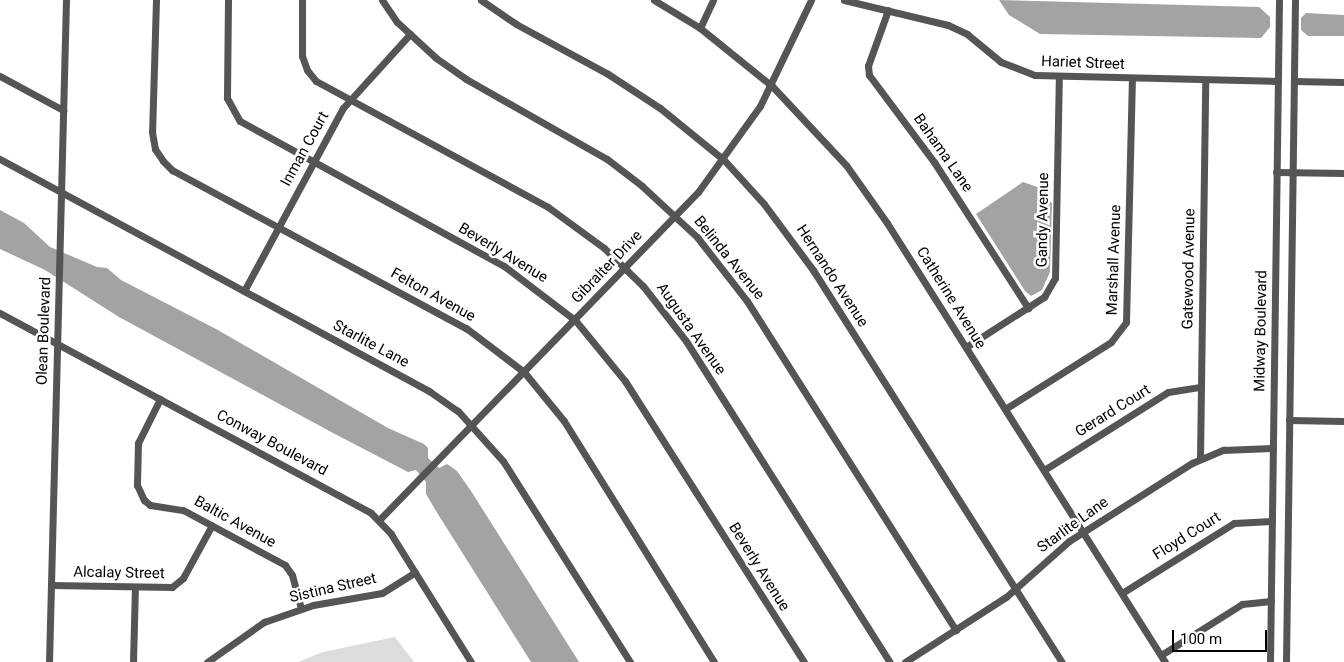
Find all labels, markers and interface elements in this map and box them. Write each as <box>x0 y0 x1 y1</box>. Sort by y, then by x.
street label: Hariet Street <box>1041 53 1125 73</box>
street label: Inman Court <box>277 109 333 189</box>
street label: Bahama Lane <box>909 110 977 196</box>
street label: Gandy Avenue <box>1033 172 1053 268</box>
street label: Marshall Avenue <box>1103 204 1125 316</box>
street label: Gatewood Avenue <box>1179 208 1199 330</box>
street label: Belinda Avenue <box>690 213 768 303</box>
street label: Beverly Avenue <box>455 219 551 287</box>
street label: Hernando Avenue <box>792 222 872 330</box>
street label: Gibralter Drive <box>568 227 646 307</box>
street label: Catherine Avenue <box>912 244 990 352</box>
street label: Felton Avenue <box>387 264 479 326</box>
street label: Midway Boulevard <box>1251 270 1271 392</box>
street label: Olean Boulevard <box>33 276 55 386</box>
street label: Augusta Avenue <box>653 280 729 378</box>
street label: Starlite Lane <box>330 316 412 372</box>
street label: Gerard Court <box>1072 381 1154 441</box>
street label: Conway Boulevard <box>213 406 331 480</box>
street label: Baltic Avenue <box>191 492 279 552</box>
street label: Starlite Lane <box>1034 493 1112 557</box>
street label: Floyd Court <box>1150 508 1224 564</box>
street label: Beverly Avenue <box>725 519 793 615</box>
street label: Alcalay Street <box>73 563 165 583</box>
street label: Sistina Street <box>288 569 378 607</box>
scale bar <box>1174 620 1269 652</box>
text: 100 m <box>1180 630 1222 648</box>

